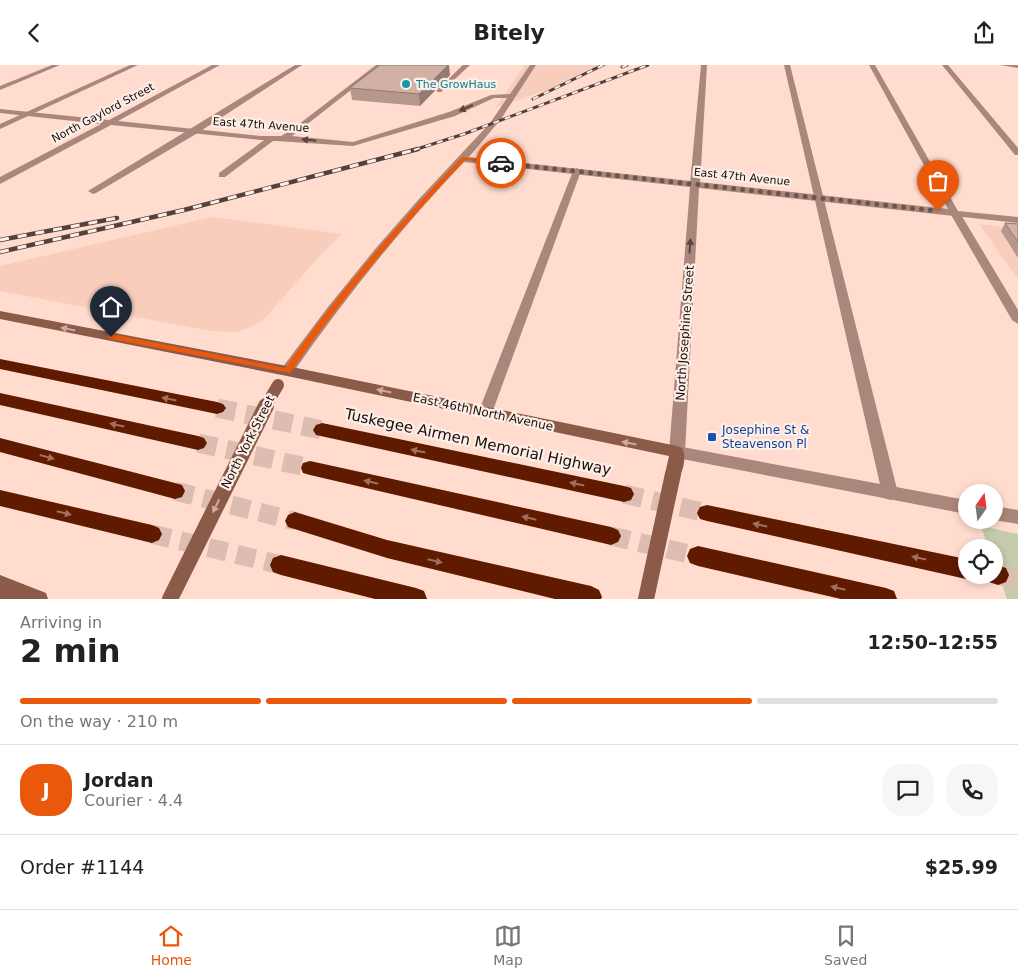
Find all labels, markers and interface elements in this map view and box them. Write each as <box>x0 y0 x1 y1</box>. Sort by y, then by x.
icon: back <box>20 19 48 47</box>
icon: share <box>970 19 998 47</box>
text: Bitely <box>473 20 545 45</box>
marker: The GrowHaus <box>400 78 412 90</box>
place label: The GrowHaus <box>415 78 496 91</box>
street label: North Gaylord Street <box>50 80 157 146</box>
one-way arrow <box>459 104 473 112</box>
street label: East 47th Avenue <box>212 115 310 135</box>
one-way arrow <box>301 136 317 144</box>
courier <box>476 138 526 188</box>
icon: car <box>487 149 515 177</box>
pin <box>917 160 959 211</box>
street label: East 47th Avenue <box>693 165 791 189</box>
icon: bag <box>924 167 952 195</box>
one-way arrow <box>687 238 695 254</box>
street label: North Josephine Street <box>673 265 697 401</box>
pin <box>90 286 132 337</box>
icon: home <box>97 293 125 321</box>
one-way arrow <box>59 324 75 332</box>
one-way arrow <box>376 387 392 395</box>
street label: East 46th North Avenue <box>412 390 554 434</box>
street label: North York Street <box>218 393 278 491</box>
one-way arrow <box>161 394 177 402</box>
street label: Tuskegee Airmen Memorial Highway <box>342 405 613 479</box>
one-way arrow <box>109 421 124 429</box>
place label: Josephine St & Steavenson Pl <box>721 423 809 451</box>
marker: Josephine St & Steavenson Pl <box>706 431 718 443</box>
one-way arrow <box>620 438 636 446</box>
one-way arrow <box>410 447 425 455</box>
one-way arrow <box>40 454 55 462</box>
one-way arrow <box>363 478 378 486</box>
one-way arrow <box>568 480 584 488</box>
north arrow <box>958 484 1002 529</box>
map controls <box>958 484 1003 584</box>
one-way arrow <box>211 499 220 514</box>
one-way arrow <box>57 509 72 517</box>
one-way arrow <box>521 513 537 521</box>
one-way arrow <box>751 520 767 528</box>
button: locate <box>958 539 1003 584</box>
one-way arrow <box>910 554 926 562</box>
one-way arrow <box>427 557 443 565</box>
one-way arrow <box>830 584 846 592</box>
text: Arriving in <box>20 613 102 632</box>
text: 12:50–12:55 <box>868 631 998 653</box>
text: 2 min <box>20 632 121 670</box>
text: On the way · 210 m <box>20 712 178 731</box>
button: chat <box>882 764 934 816</box>
button: phone <box>946 764 998 816</box>
text: Jordan <box>84 769 153 791</box>
text: J <box>42 779 50 801</box>
text: Courier · 4.4 <box>84 791 183 810</box>
text: Order #1144 <box>20 856 144 878</box>
text: $25.99 <box>925 856 998 878</box>
tab: Home <box>151 922 192 968</box>
tab: Map <box>493 922 523 968</box>
tab: Saved <box>824 922 867 968</box>

